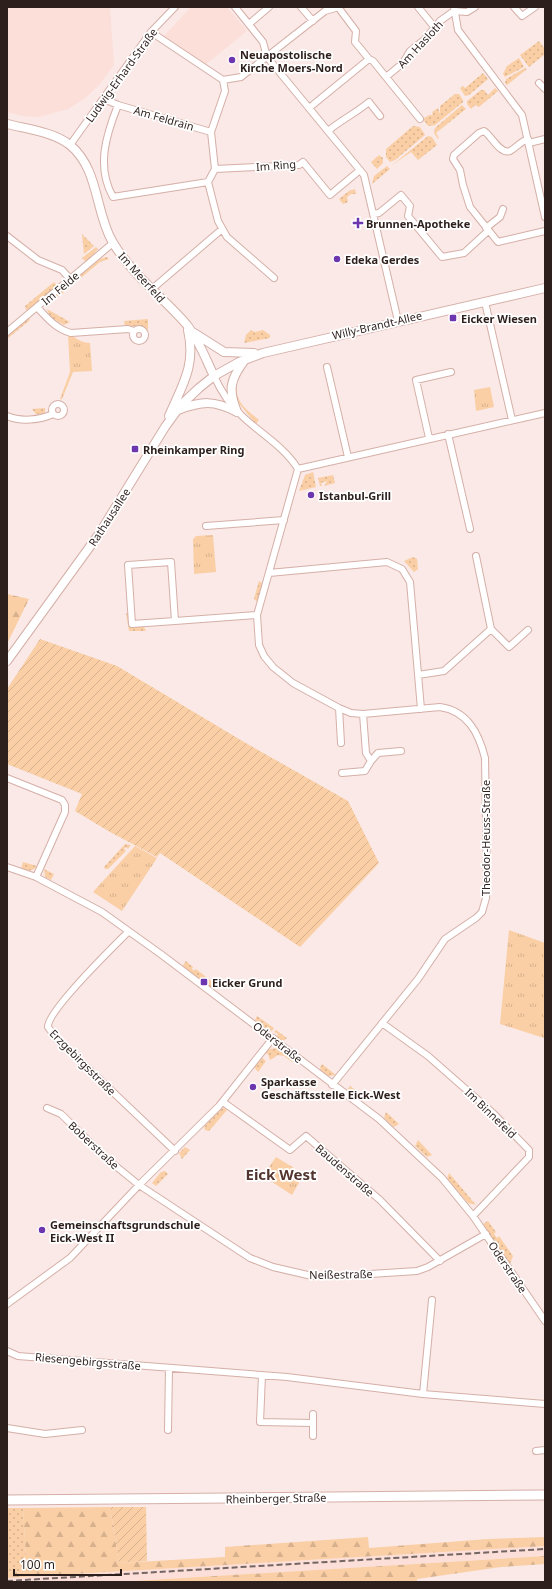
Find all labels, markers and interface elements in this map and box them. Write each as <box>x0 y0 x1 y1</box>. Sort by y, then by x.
street label: Am Hasloth <box>394 17 446 71</box>
street label: Ludwig-Erhard-Straße <box>82 25 160 125</box>
place label: Neuapostolische Kirche Moers-Nord <box>240 47 343 75</box>
marker: Neuapostolische Kirche Moers-Nord <box>227 55 237 65</box>
street label: Am Feldrain <box>132 102 196 134</box>
street label: Im Ring <box>255 156 297 174</box>
place label: Brunnen-Apotheke <box>366 216 471 231</box>
marker: Brunnen-Apotheke <box>353 218 363 228</box>
street label: Im Meerfeld <box>115 248 169 306</box>
place label: Edeka Gerdes <box>345 252 420 267</box>
marker: Edeka Gerdes <box>332 254 342 264</box>
street label: Im Felde <box>38 268 82 308</box>
street label: Willy-Brandt-Allee <box>331 307 423 343</box>
place label: Eicker Wiesen <box>461 311 537 326</box>
marker: Eicker Wiesen <box>448 313 458 323</box>
place label: Rheinkamper Ring <box>143 442 244 457</box>
marker: Rheinkamper Ring <box>130 444 140 454</box>
street label: Rathausallee <box>85 485 133 549</box>
place label: Istanbul-Grill <box>319 488 391 503</box>
marker: Istanbul-Grill <box>306 490 316 500</box>
street label: Theodor-Heuss-Straße <box>478 780 493 896</box>
place label: Eicker Grund <box>212 975 282 990</box>
marker: Eicker Grund <box>199 977 209 987</box>
street label: Oderstraße <box>250 1018 306 1066</box>
street label: Erzgebirgsstraße <box>47 1026 119 1098</box>
place label: Sparkasse Geschäftsstelle Eick-West <box>261 1074 401 1102</box>
marker: Sparkasse Geschäftsstelle Eick-West <box>248 1082 258 1092</box>
street label: Im Binnefeld <box>462 1085 520 1141</box>
street label: Boberstraße <box>65 1118 123 1172</box>
street label: Baudenstraße <box>313 1140 377 1200</box>
district label: Eick West <box>245 1164 317 1184</box>
place label: Gemeinschaftsgrundschule Eick-West II <box>50 1217 201 1245</box>
marker: Gemeinschaftsgrundschule Eick-West II <box>37 1225 47 1235</box>
street label: Oderstraße <box>485 1238 531 1296</box>
street label: Neißestraße <box>309 1266 373 1282</box>
street label: Riesengebirgsstraße <box>35 1349 141 1373</box>
street label: Rheinberger Straße <box>225 1490 327 1506</box>
scale bar <box>14 1551 121 1577</box>
text: 100 m <box>20 1556 55 1573</box>

